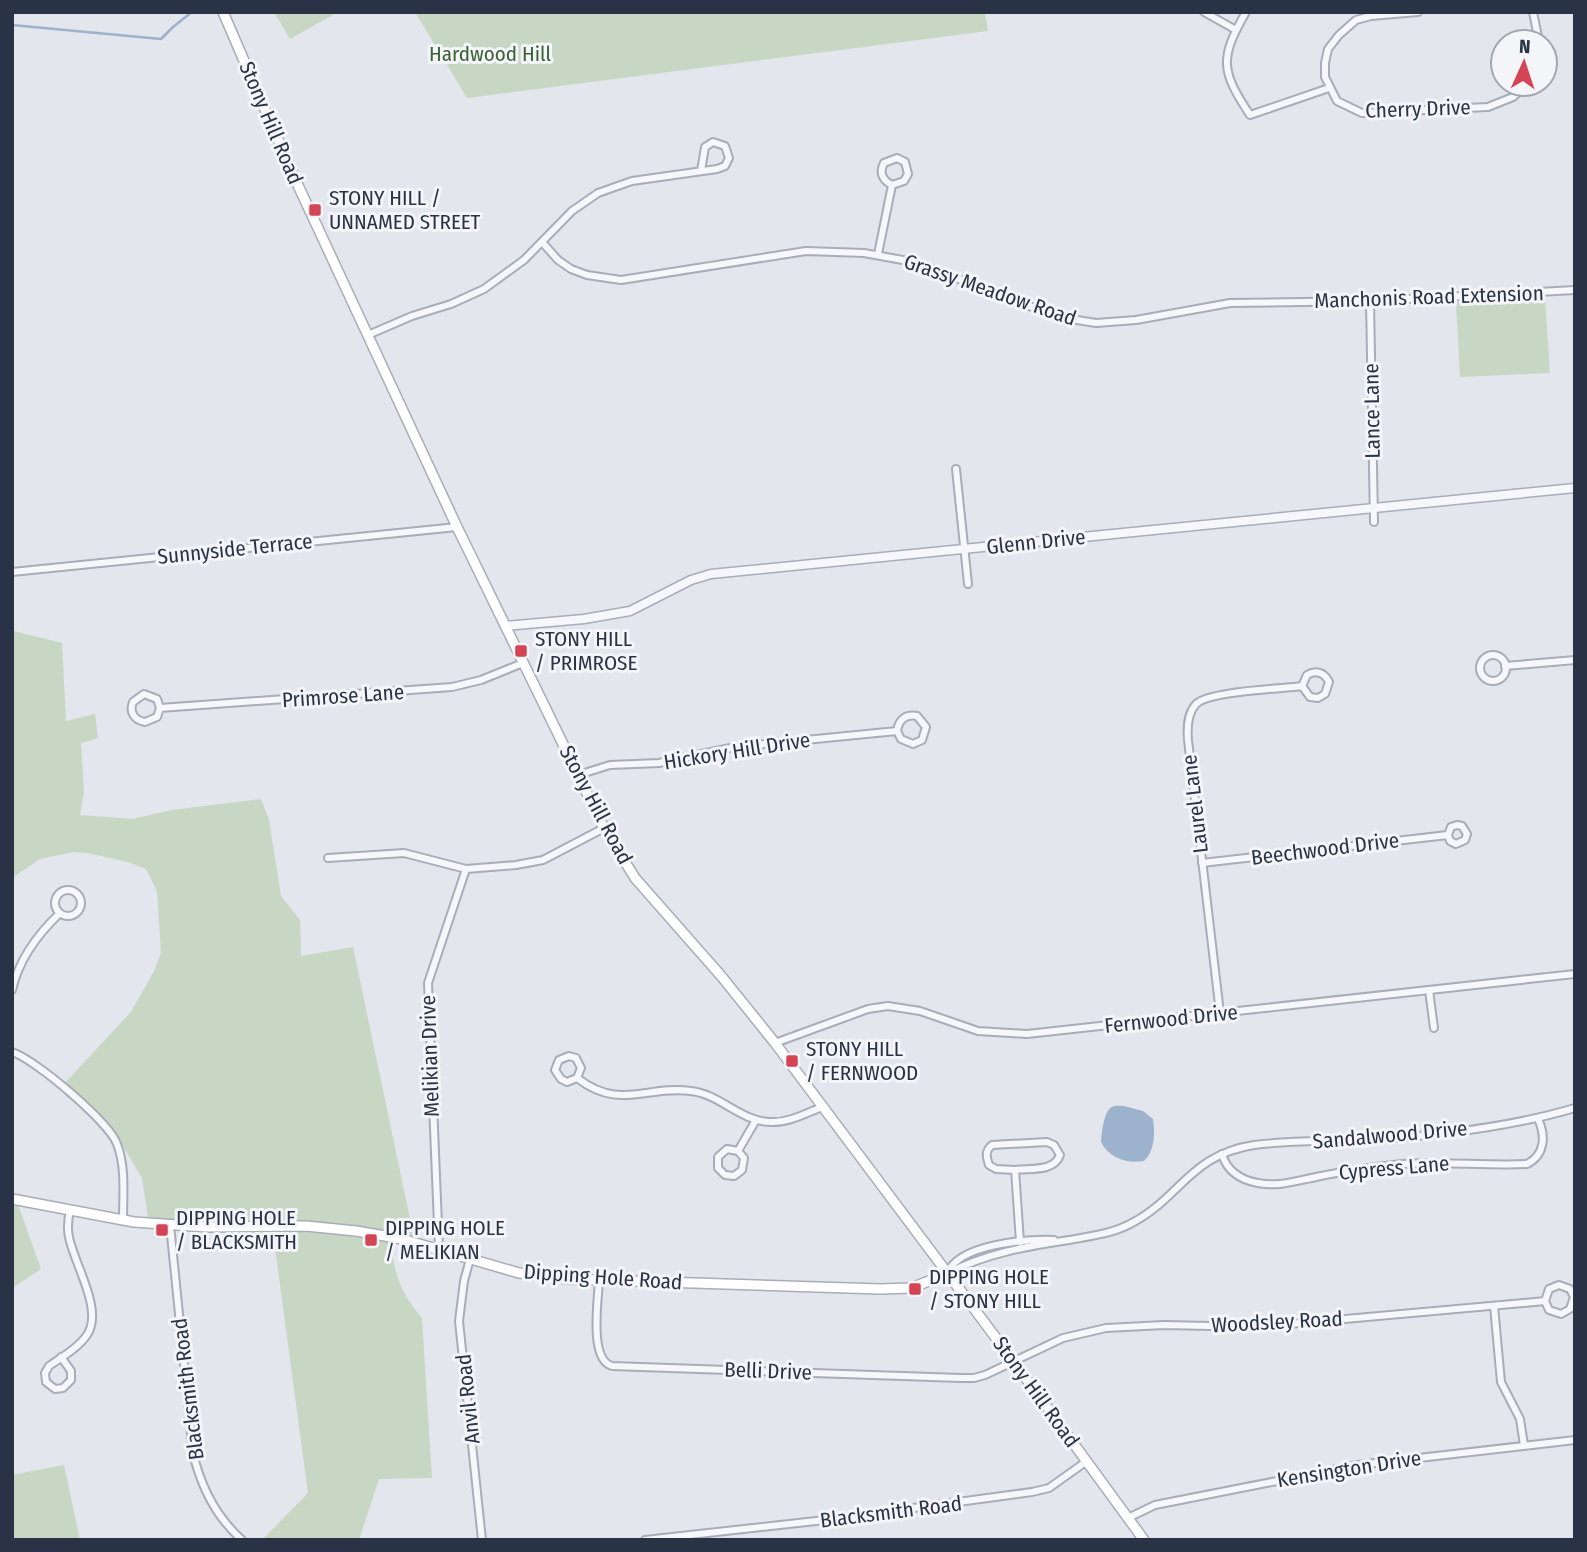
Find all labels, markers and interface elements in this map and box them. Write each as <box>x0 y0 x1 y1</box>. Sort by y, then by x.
north arrow <box>1489 28 1559 98</box>
text: N <box>1519 35 1531 58</box>
park label: Hardwood Hill <box>429 41 552 67</box>
street label: Stony Hill Road <box>233 58 309 188</box>
street label: Cherry Drive <box>1365 94 1471 124</box>
place label: STONY HILL / UNNAMED STREET <box>329 185 481 235</box>
marker: STONY HILL / UNNAMED STREET <box>307 202 323 218</box>
street label: Grassy Meadow Road <box>900 248 1080 332</box>
street label: Manchonis Road Extension <box>1314 280 1544 314</box>
street label: Lance Lane <box>1358 363 1386 459</box>
street label: Glenn Drive <box>985 524 1087 560</box>
street label: Sunnyside Terrace <box>156 528 314 570</box>
place label: STONY HILL / PRIMROSE <box>535 626 637 676</box>
marker: STONY HILL / PRIMROSE <box>513 643 529 659</box>
street label: Primrose Lane <box>281 679 405 713</box>
street label: Hickory Hill Drive <box>662 727 812 775</box>
street label: Stony Hill Road <box>554 741 638 869</box>
street label: Laurel Lane <box>1176 753 1214 855</box>
street label: Beechwood Drive <box>1250 827 1400 871</box>
street label: Melikian Drive <box>415 995 445 1117</box>
street label: Fernwood Drive <box>1103 999 1239 1039</box>
place label: STONY HILL / FERNWOOD <box>806 1036 918 1086</box>
marker: STONY HILL / FERNWOOD <box>784 1053 800 1069</box>
street label: Sandalwood Drive <box>1312 1115 1468 1155</box>
street label: Cypress Lane <box>1338 1150 1450 1186</box>
place label: DIPPING HOLE / BLACKSMITH <box>176 1205 297 1255</box>
place label: DIPPING HOLE / MELIKIAN <box>385 1215 505 1265</box>
marker: DIPPING HOLE / BLACKSMITH <box>154 1222 170 1238</box>
marker: DIPPING HOLE / MELIKIAN <box>363 1232 379 1248</box>
street label: Dipping Hole Road <box>523 1258 683 1296</box>
place label: DIPPING HOLE / STONY HILL <box>929 1264 1049 1314</box>
marker: DIPPING HOLE / STONY HILL <box>907 1281 923 1297</box>
street label: Woodsley Road <box>1211 1306 1343 1338</box>
street label: Blacksmith Road <box>166 1317 210 1461</box>
street label: Stony Hill Road <box>987 1331 1085 1453</box>
street label: Anvil Road <box>450 1353 486 1445</box>
street label: Belli Drive <box>724 1356 812 1386</box>
street label: Kensington Drive <box>1275 1445 1423 1493</box>
street label: Blacksmith Road <box>819 1490 963 1534</box>

